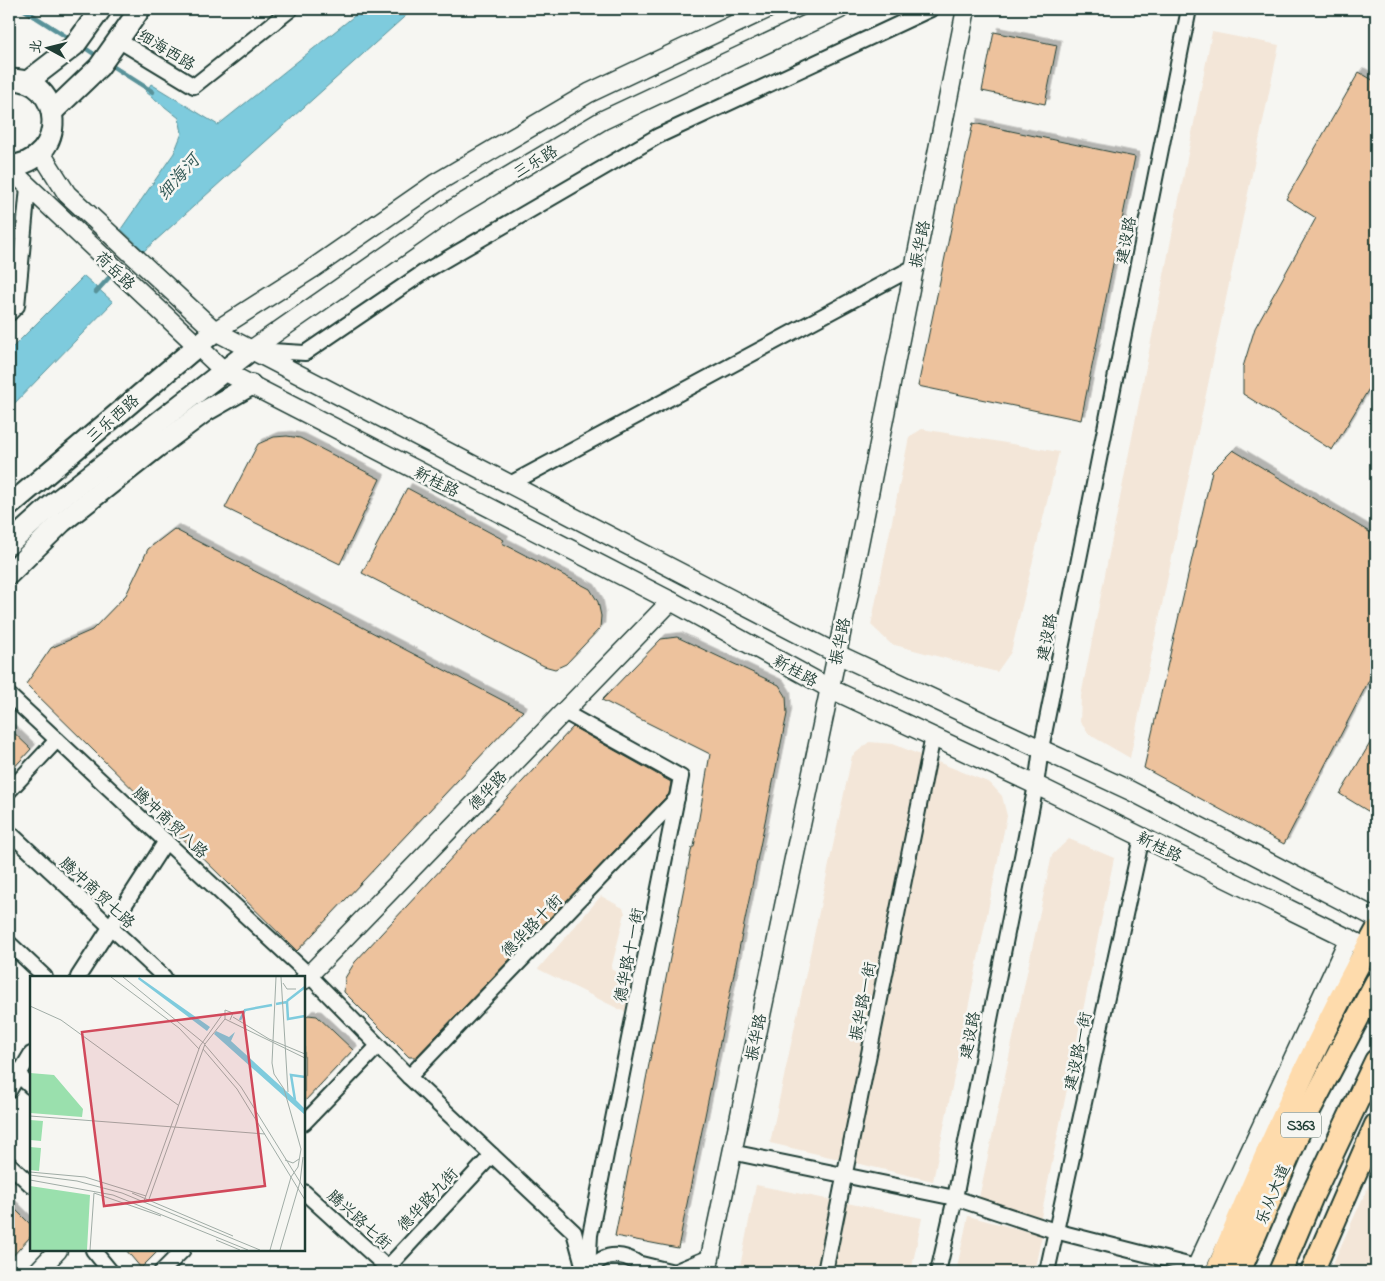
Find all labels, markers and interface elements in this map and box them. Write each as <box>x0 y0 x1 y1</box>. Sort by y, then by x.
north arrow <box>22 22 72 72</box>
street label: 细海西路 <box>132 24 200 77</box>
text: 北 <box>25 38 48 55</box>
street label: 三乐路 <box>509 140 563 185</box>
water label: 细海河 <box>152 147 209 207</box>
street label: 建设路 <box>1111 215 1143 266</box>
street label: 振华路 <box>905 219 937 270</box>
street label: 荷岳路 <box>89 246 140 297</box>
street label: 三乐西路 <box>81 389 145 450</box>
street label: 新桂路 <box>409 461 463 504</box>
street label: 建设路 <box>1032 612 1064 663</box>
street label: 振华路 <box>824 615 858 667</box>
street label: 新桂路 <box>768 650 822 694</box>
street label: 德华路 <box>463 766 514 817</box>
street label: 腾冲商贸八路 <box>126 782 213 865</box>
street label: 新桂路 <box>1132 826 1186 869</box>
street label: 腾冲商贸七路 <box>53 852 140 935</box>
street label: 德华路十街 <box>496 889 569 964</box>
street label: 德华路十一街 <box>609 906 651 1005</box>
street label: 振华路一街 <box>845 960 883 1043</box>
inset map <box>30 976 305 1251</box>
street label: 建设路 <box>955 1010 987 1061</box>
street label: 建设路一街 <box>1059 1010 1099 1093</box>
street label: 振华路 <box>740 1011 774 1063</box>
road number: S363 <box>1281 1112 1321 1138</box>
street label: 乐从大道 <box>1250 1161 1297 1229</box>
street label: 德华路九街 <box>392 1163 465 1238</box>
street label: 腾兴路七街 <box>321 1185 396 1256</box>

